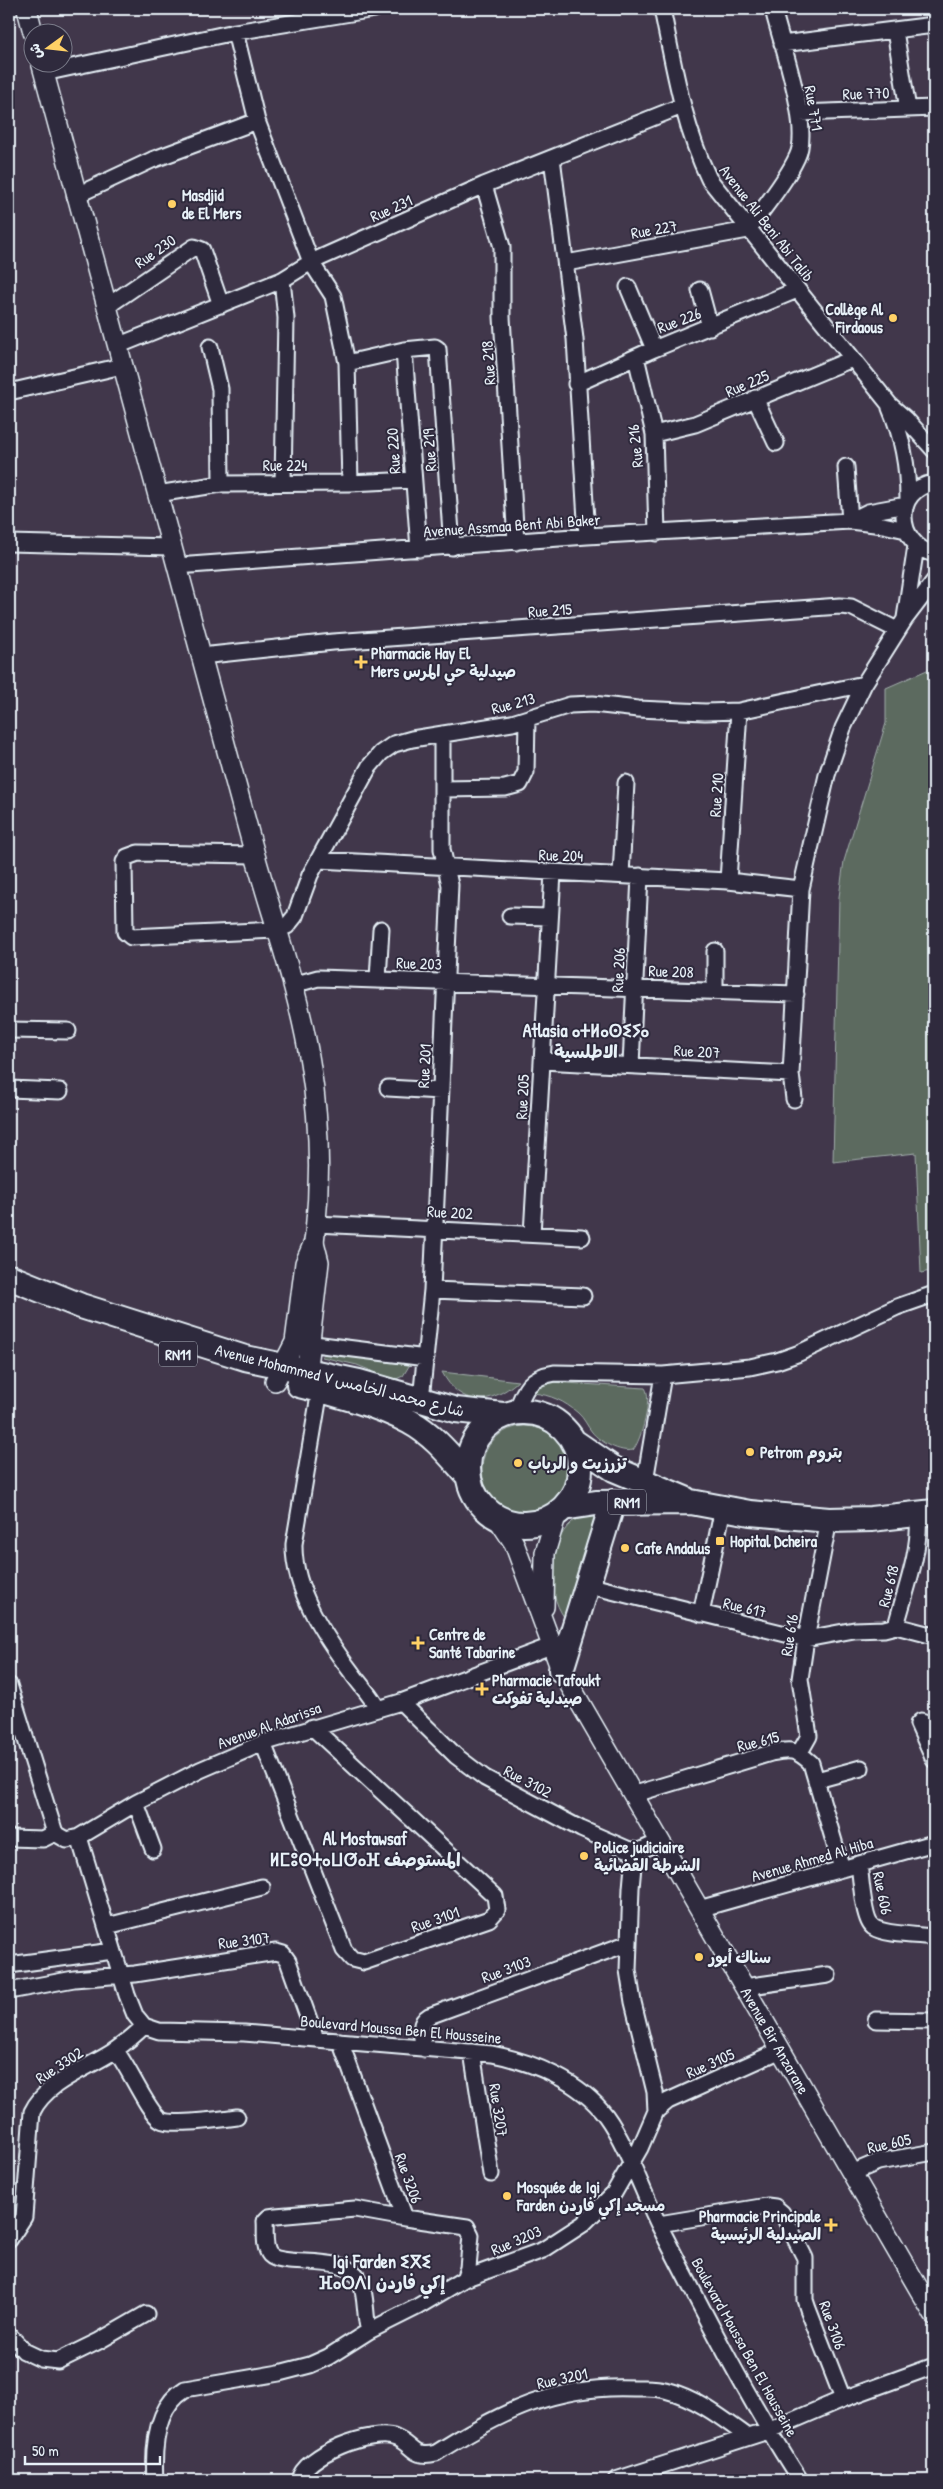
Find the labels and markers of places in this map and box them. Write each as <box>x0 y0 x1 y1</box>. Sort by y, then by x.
place label: Masdjid de El Mers <box>182 184 242 224</box>
marker: Masdjid de El Mers <box>166 198 178 210</box>
place label: Collège Al Firdaous <box>825 298 884 338</box>
marker: Collège Al Firdaous <box>887 312 899 324</box>
place label: Pharmacie Hay El Mers صيدلية حي المرس <box>371 642 516 686</box>
marker: Pharmacie Hay El Mers صيدلية حي المرس <box>355 656 367 668</box>
place label: Petrom بتروم <box>760 1441 842 1465</box>
marker: Petrom بتروم <box>744 1446 756 1458</box>
place label: تزرزيت و الرباب <box>528 1452 628 1474</box>
marker: تزرزيت و الرباب <box>512 1457 524 1469</box>
place label: Hopital Dcheira <box>730 1530 818 1553</box>
marker: Hopital Dcheira <box>714 1535 726 1547</box>
place label: Cafe Andalus <box>635 1537 711 1559</box>
marker: Cafe Andalus <box>619 1542 631 1554</box>
place label: Centre de Santé Tabarine <box>429 1623 516 1663</box>
marker: Centre de Santé Tabarine <box>411 1636 425 1650</box>
place label: Pharmacie Tafoukt صيدلية تفوكت <box>492 1669 601 1709</box>
marker: Pharmacie Tafoukt صيدلية تفوكت <box>476 1683 488 1695</box>
place label: Police judiciaire الشرطة القضائية <box>594 1836 700 1876</box>
marker: Police judiciaire الشرطة القضائية <box>578 1850 590 1862</box>
place label: سناك أيور <box>707 1946 771 1968</box>
marker: سناك أيور <box>693 1951 705 1963</box>
place label: Mosquée de Igi Farden مسجد إكي فاردن <box>516 2176 665 2220</box>
marker: Mosquée de Igi Farden مسجد إكي فاردن <box>501 2190 513 2202</box>
place label: Pharmacie Principale الصيدلية الرئيسية <box>699 2205 822 2245</box>
marker: Pharmacie Principale الصيدلية الرئيسية <box>825 2219 837 2231</box>

